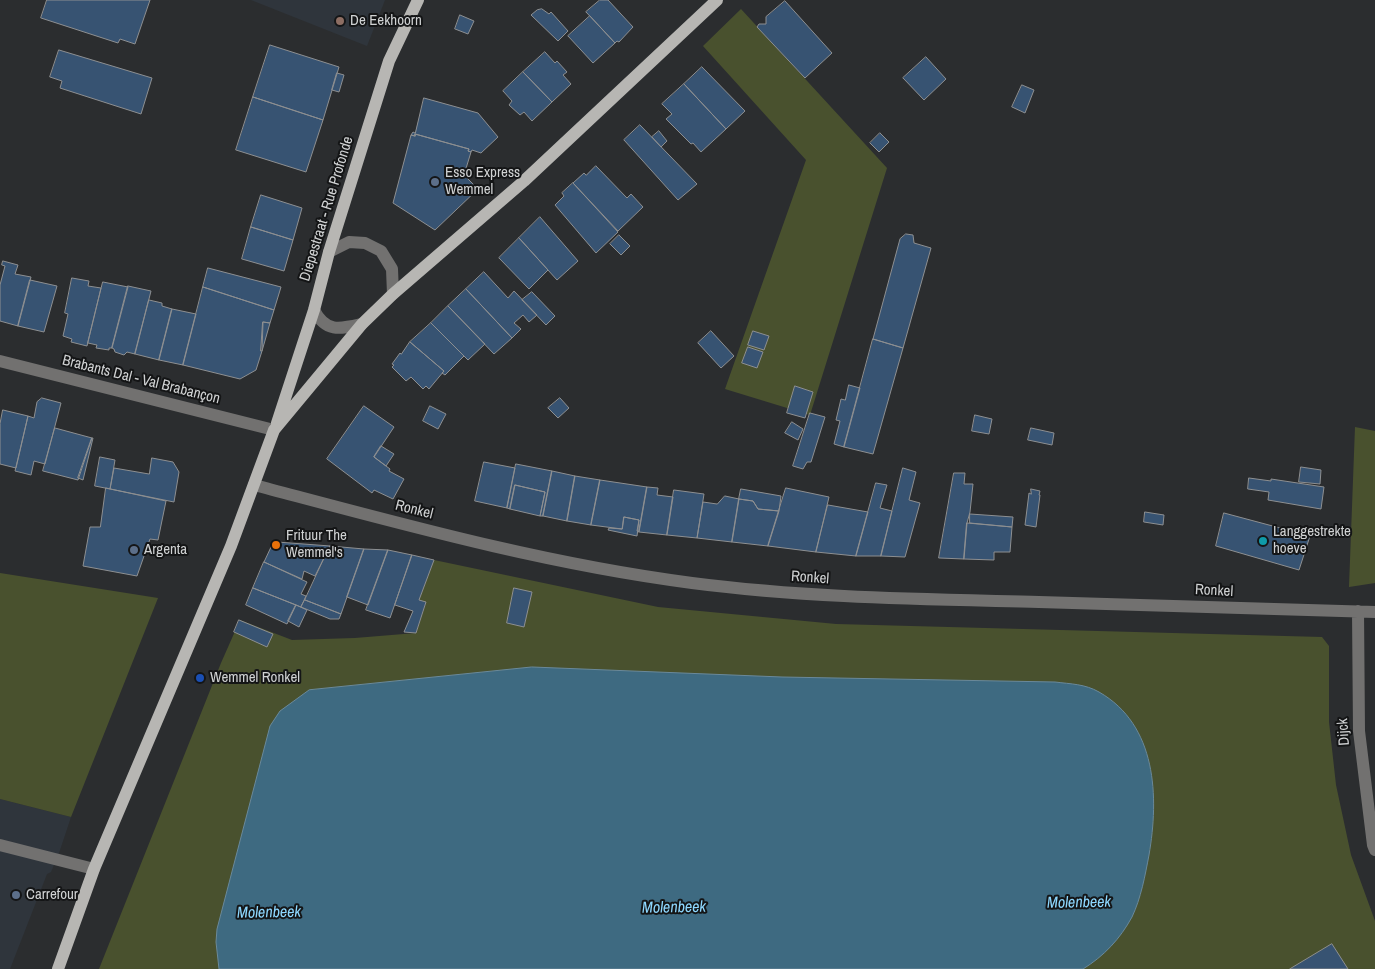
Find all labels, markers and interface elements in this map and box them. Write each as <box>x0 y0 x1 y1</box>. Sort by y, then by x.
place label: De Eekhoorn <box>350 12 422 30</box>
marker: De Eekhoorn <box>334 15 346 27</box>
street label: Diepestraat - Rue Profonde <box>296 134 358 284</box>
place label: Esso Express Wemmel <box>445 164 520 199</box>
marker: Esso Express Wemmel <box>429 176 441 188</box>
street label: Brabants Dal - Val Brabançon <box>60 352 222 408</box>
street label: Ronkel <box>393 497 435 523</box>
place label: Langgestrekte hoeve <box>1273 523 1351 558</box>
place label: Frituur The Wemmel's <box>286 527 347 562</box>
marker: Langgestrekte hoeve <box>1257 535 1269 547</box>
marker: Frituur The Wemmel's <box>270 539 282 551</box>
place label: Argenta <box>144 541 187 559</box>
marker: Argenta <box>128 544 140 556</box>
street label: Ronkel <box>790 568 830 588</box>
street label: Ronkel <box>1194 581 1234 601</box>
place label: Wemmel Ronkel <box>210 669 300 687</box>
marker: Wemmel Ronkel <box>194 672 206 684</box>
street label: Dijck <box>1334 718 1354 746</box>
place label: Carrefour <box>26 886 78 904</box>
marker: Carrefour <box>10 889 22 901</box>
water label: Molenbeek <box>1047 893 1111 913</box>
water label: Molenbeek <box>642 898 706 918</box>
water label: Molenbeek <box>237 903 301 923</box>

